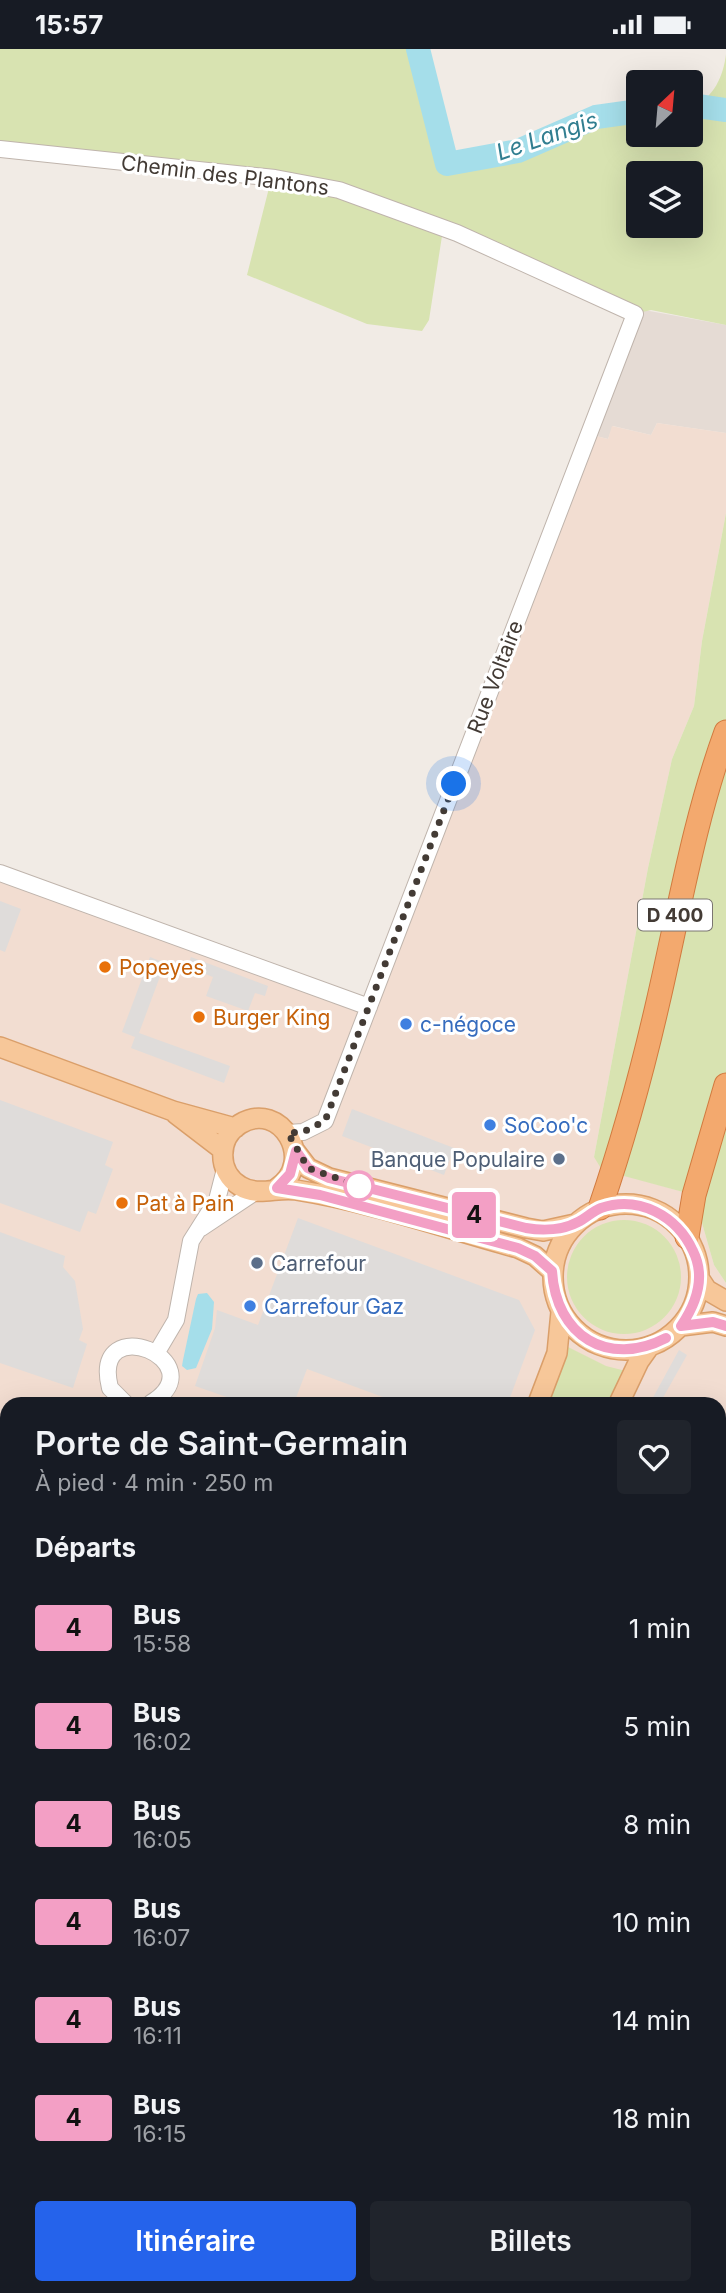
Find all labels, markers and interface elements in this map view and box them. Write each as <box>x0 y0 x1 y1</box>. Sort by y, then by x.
text: 15:57 <box>35 9 103 40</box>
north arrow <box>626 70 704 147</box>
map controls <box>626 70 703 238</box>
water label: Le Langis <box>493 106 601 166</box>
street label: Chemin des Plantons <box>120 150 330 200</box>
button: layers <box>626 161 703 238</box>
street label: Rue Voltaire <box>462 617 528 737</box>
your location <box>436 766 471 801</box>
road number: D 400 <box>638 899 712 930</box>
place label: Popeyes <box>119 955 204 980</box>
marker: Popeyes <box>97 959 113 975</box>
place label: Burger King <box>213 1005 330 1030</box>
marker: Burger King <box>191 1009 207 1025</box>
place label: c-négoce <box>420 1012 516 1037</box>
marker: c-négoce <box>398 1016 414 1032</box>
place label: SoCoo'c <box>504 1113 588 1138</box>
marker: SoCoo'c <box>482 1117 498 1133</box>
place label: Banque Populaire <box>371 1147 545 1172</box>
marker: Banque Populaire <box>551 1151 567 1167</box>
unlabelled marker <box>344 1171 374 1201</box>
place label: Pat à Pain <box>136 1191 234 1216</box>
line badge: 4 <box>451 1192 497 1238</box>
marker: Pat à Pain <box>114 1195 130 1211</box>
text: 4 <box>466 1200 482 1229</box>
place label: Carrefour <box>271 1251 366 1276</box>
marker: Carrefour <box>249 1255 265 1271</box>
place label: Carrefour Gaz <box>264 1294 404 1319</box>
marker: Carrefour Gaz <box>242 1298 258 1314</box>
button: heart <box>617 1420 691 1494</box>
text: Porte de Saint-Germain <box>35 1423 408 1463</box>
text: À pied · 4 min · 250 m <box>35 1469 273 1497</box>
text: Départs <box>35 1532 136 1563</box>
text: Bus <box>133 1599 181 1630</box>
text: 4 <box>65 1613 82 1642</box>
text: 1 min <box>629 1613 691 1644</box>
text: 15:58 <box>133 1630 191 1658</box>
text: Bus <box>133 1697 181 1728</box>
text: 4 <box>65 1711 82 1740</box>
text: 5 min <box>623 1711 691 1742</box>
text: 16:02 <box>133 1728 192 1756</box>
text: Bus <box>133 1795 181 1826</box>
text: 4 <box>65 1809 82 1838</box>
text: 8 min <box>623 1809 691 1840</box>
text: 16:05 <box>133 1826 192 1854</box>
text: Bus <box>133 1893 181 1924</box>
text: 4 <box>65 1907 82 1936</box>
text: 10 min <box>612 1907 691 1938</box>
text: 16:07 <box>133 1924 190 1952</box>
text: Bus <box>133 1991 181 2022</box>
text: 4 <box>65 2005 82 2034</box>
text: 14 min <box>612 2005 691 2036</box>
text: 16:11 <box>133 2022 182 2050</box>
text: Bus <box>133 2089 181 2120</box>
text: 4 <box>65 2103 82 2132</box>
text: 18 min <box>613 2103 691 2134</box>
text: 16:15 <box>133 2120 187 2148</box>
button: Itinéraire <box>35 2201 356 2281</box>
button: Billets <box>370 2201 691 2281</box>

